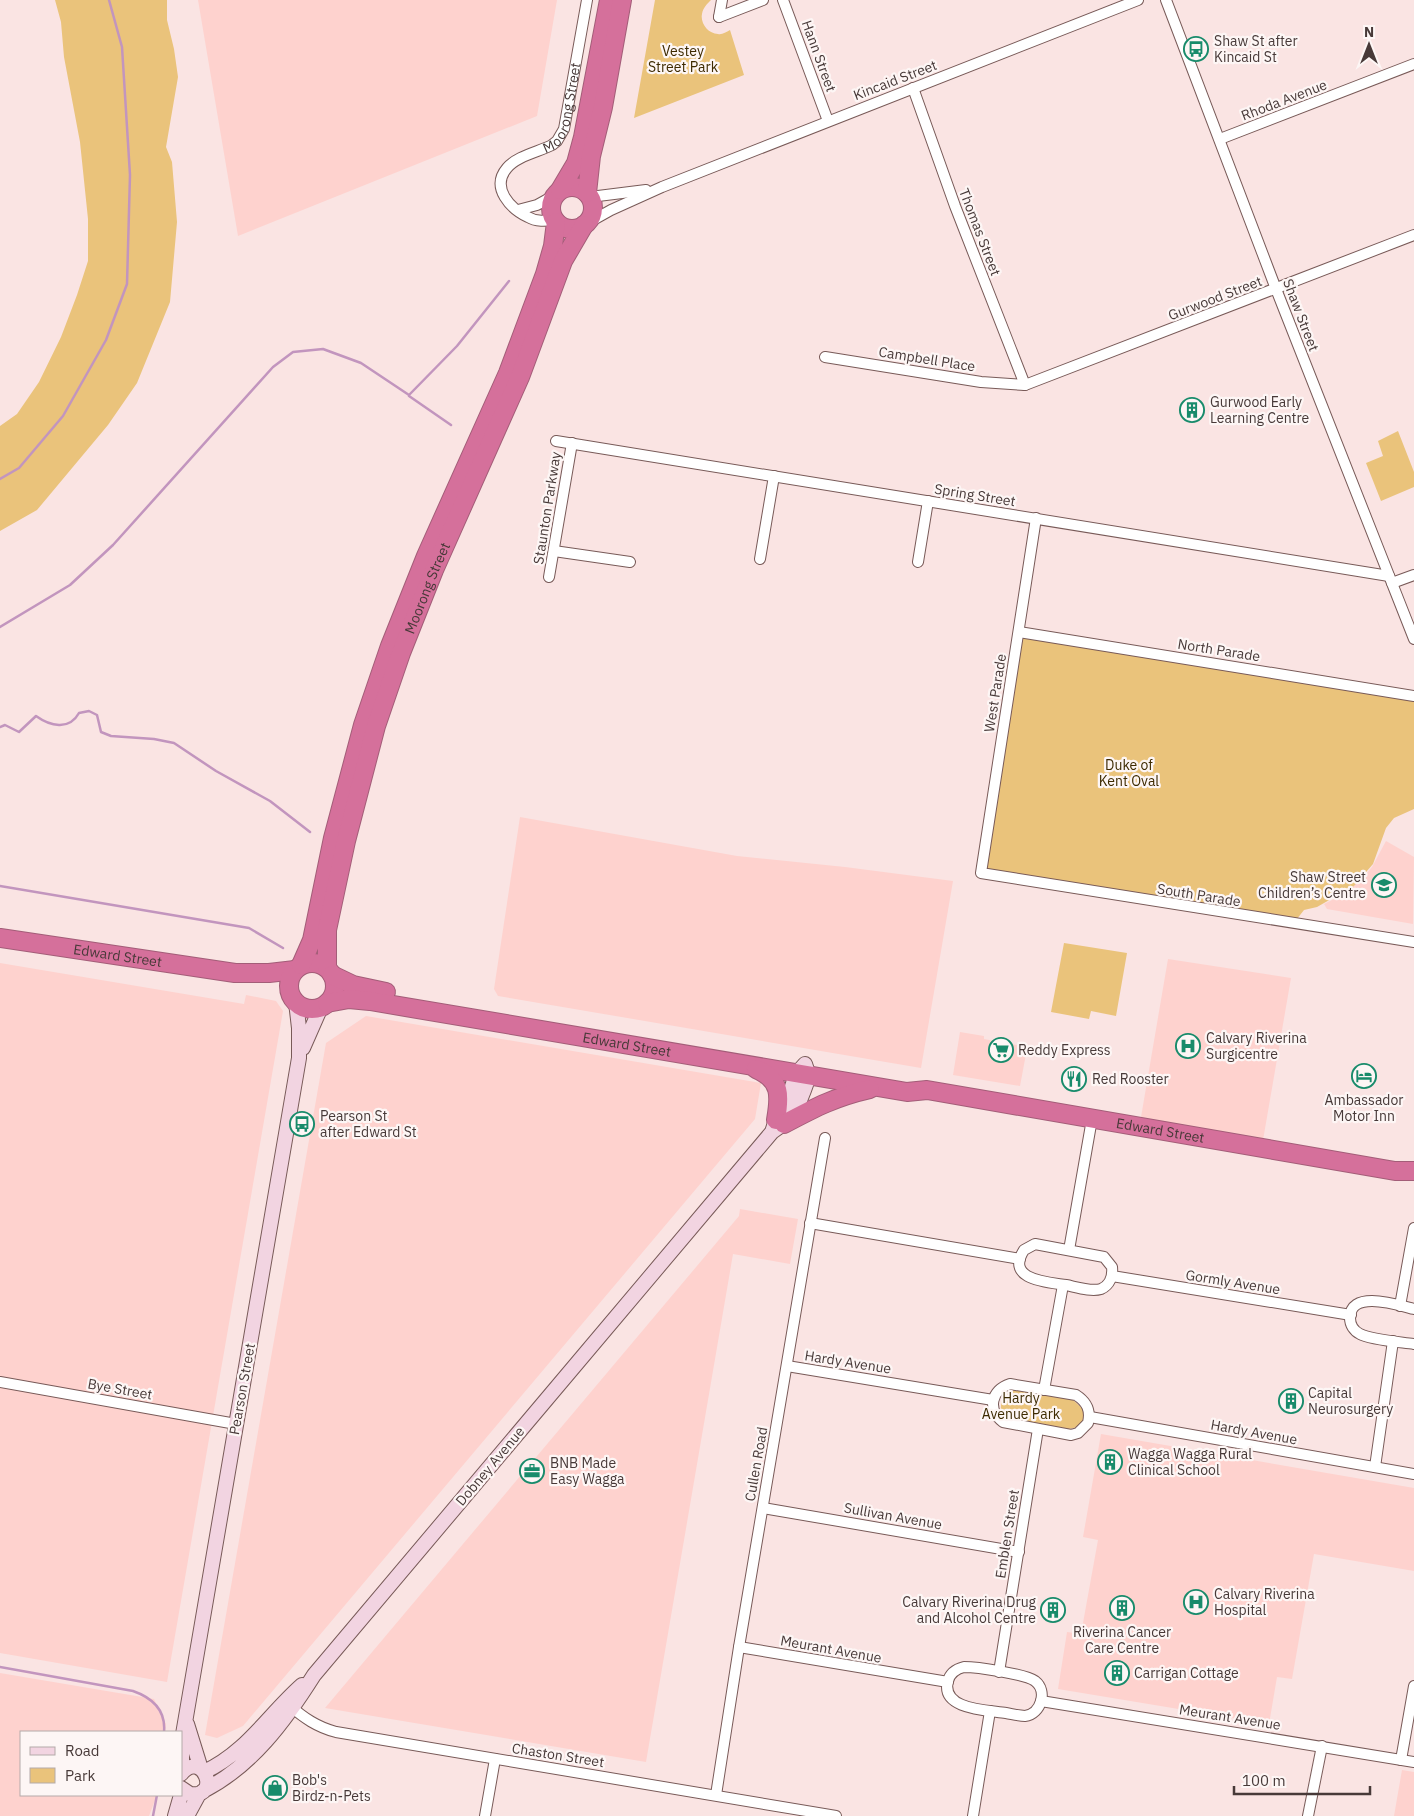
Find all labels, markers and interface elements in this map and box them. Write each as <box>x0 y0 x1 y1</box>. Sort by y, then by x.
street label: Hann Street <box>798 18 840 94</box>
north arrow <box>1344 20 1394 70</box>
text: N <box>1364 23 1374 41</box>
place label: Shaw St after Kincaid St <box>1214 32 1298 66</box>
bus stop icon: Shaw St after Kincaid St <box>1183 36 1209 62</box>
park label: Vestey Street Park <box>648 42 719 76</box>
street label: Kincaid Street <box>851 56 939 104</box>
street label: Moorong Street <box>540 61 585 157</box>
street label: Rhoda Avenue <box>1239 75 1330 125</box>
street label: Thomas Street <box>955 186 1005 278</box>
street label: Gurwood Street <box>1166 272 1265 324</box>
street label: Shaw Street <box>1279 276 1323 354</box>
street label: Campbell Place <box>877 342 977 376</box>
place label: Gurwood Early Learning Centre <box>1210 393 1310 427</box>
building icon: Gurwood Early Learning Centre <box>1179 397 1205 423</box>
street label: Staunton Parkway <box>529 450 565 566</box>
street label: Spring Street <box>933 480 1017 510</box>
street label: Moorong Street <box>401 540 454 636</box>
street label: North Parade <box>1176 635 1262 665</box>
street label: West Parade <box>980 652 1010 733</box>
park label: Duke of Kent Oval <box>1099 756 1159 790</box>
place label: Shaw Street Children’s Centre <box>1258 868 1366 902</box>
school or university icon: Shaw Street Children’s Centre <box>1371 872 1397 898</box>
street label: South Parade <box>1156 880 1242 911</box>
street label: Edward Street <box>72 940 163 971</box>
street label: Edward Street <box>581 1028 672 1061</box>
place label: Calvary Riverina Surgicentre <box>1206 1029 1307 1063</box>
hospital icon: Calvary Riverina Surgicentre <box>1175 1033 1201 1059</box>
supermarket icon: Reddy Express <box>988 1037 1014 1063</box>
place label: Reddy Express <box>1018 1041 1111 1059</box>
hotel icon: Ambassador Motor Inn <box>1351 1063 1377 1089</box>
restaurant icon: Red Rooster <box>1061 1066 1087 1092</box>
place label: Red Rooster <box>1092 1070 1169 1088</box>
place label: Ambassador Motor Inn <box>1325 1091 1403 1125</box>
place label: Pearson St after Edward St <box>320 1107 417 1141</box>
bus stop icon: Pearson St after Edward St <box>289 1111 315 1137</box>
street label: Edward Street <box>1115 1114 1206 1147</box>
street label: Gormly Avenue <box>1184 1266 1282 1298</box>
street label: Pearson Street <box>225 1342 259 1436</box>
street label: Hardy Avenue <box>803 1346 893 1378</box>
street label: Bye Street <box>86 1374 154 1404</box>
place label: Capital Neurosurgery <box>1308 1384 1393 1418</box>
building icon: Capital Neurosurgery <box>1278 1388 1304 1414</box>
park label: Hardy Avenue Park <box>982 1389 1061 1423</box>
street label: Hardy Avenue <box>1209 1416 1299 1449</box>
street label: Dobney Avenue <box>452 1422 529 1509</box>
street label: Cullen Road <box>741 1425 771 1503</box>
place label: Wagga Wagga Rural Clinical School <box>1128 1445 1252 1479</box>
building icon: Wagga Wagga Rural Clinical School <box>1097 1449 1123 1475</box>
place label: BNB Made Easy Wagga <box>550 1454 625 1488</box>
office icon: BNB Made Easy Wagga <box>519 1458 545 1484</box>
street label: Emblen Street <box>991 1488 1023 1580</box>
street label: Sullivan Avenue <box>843 1499 944 1534</box>
place label: Calvary Riverina Hospital <box>1214 1585 1315 1619</box>
hospital icon: Calvary Riverina Hospital <box>1183 1589 1209 1615</box>
place label: Calvary Riverina Drug and Alcohol Centre <box>902 1593 1037 1627</box>
building icon: Riverina Cancer Care Centre <box>1109 1595 1135 1621</box>
building icon: Calvary Riverina Drug and Alcohol Centre <box>1040 1597 1066 1623</box>
place label: Riverina Cancer Care Centre <box>1073 1623 1171 1657</box>
street label: Meurant Avenue <box>779 1631 883 1667</box>
building icon: Carrigan Cottage <box>1104 1660 1130 1686</box>
place label: Carrigan Cottage <box>1134 1664 1239 1682</box>
street label: Meurant Avenue <box>1178 1700 1282 1734</box>
legend <box>20 1731 182 1796</box>
street label: Chaston Street <box>511 1739 606 1771</box>
text: Road <box>65 1741 100 1760</box>
scale bar <box>1234 1764 1370 1796</box>
text: Park <box>65 1766 95 1785</box>
place label: Bob's Birdz-n-Pets <box>292 1771 371 1805</box>
text: 100 m <box>1242 1771 1286 1790</box>
shop icon: Bob's Birdz-n-Pets <box>262 1775 288 1801</box>

